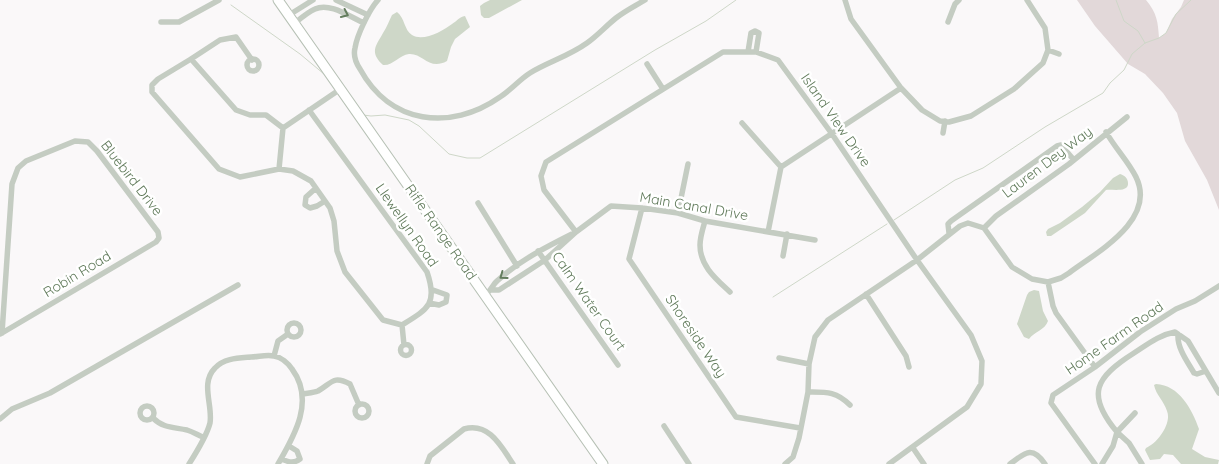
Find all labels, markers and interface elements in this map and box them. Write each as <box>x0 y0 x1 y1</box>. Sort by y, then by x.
one-way arrow <box>340 8 349 19</box>
street label: Island View Drive <box>797 70 875 170</box>
street label: Lauren Dey Way <box>998 122 1096 202</box>
street label: Bluebird Drive <box>97 137 167 219</box>
street label: Llewellyn Road <box>372 180 442 270</box>
street label: Rifle Range Road <box>401 180 481 284</box>
street label: Main Canal Drive <box>638 188 750 224</box>
street label: Robin Road <box>40 247 114 301</box>
street label: Calm Water Court <box>548 248 630 354</box>
one-way arrow <box>499 270 509 279</box>
street label: Shoreside Way <box>661 291 731 381</box>
street label: Home Farm Road <box>1061 297 1167 379</box>

